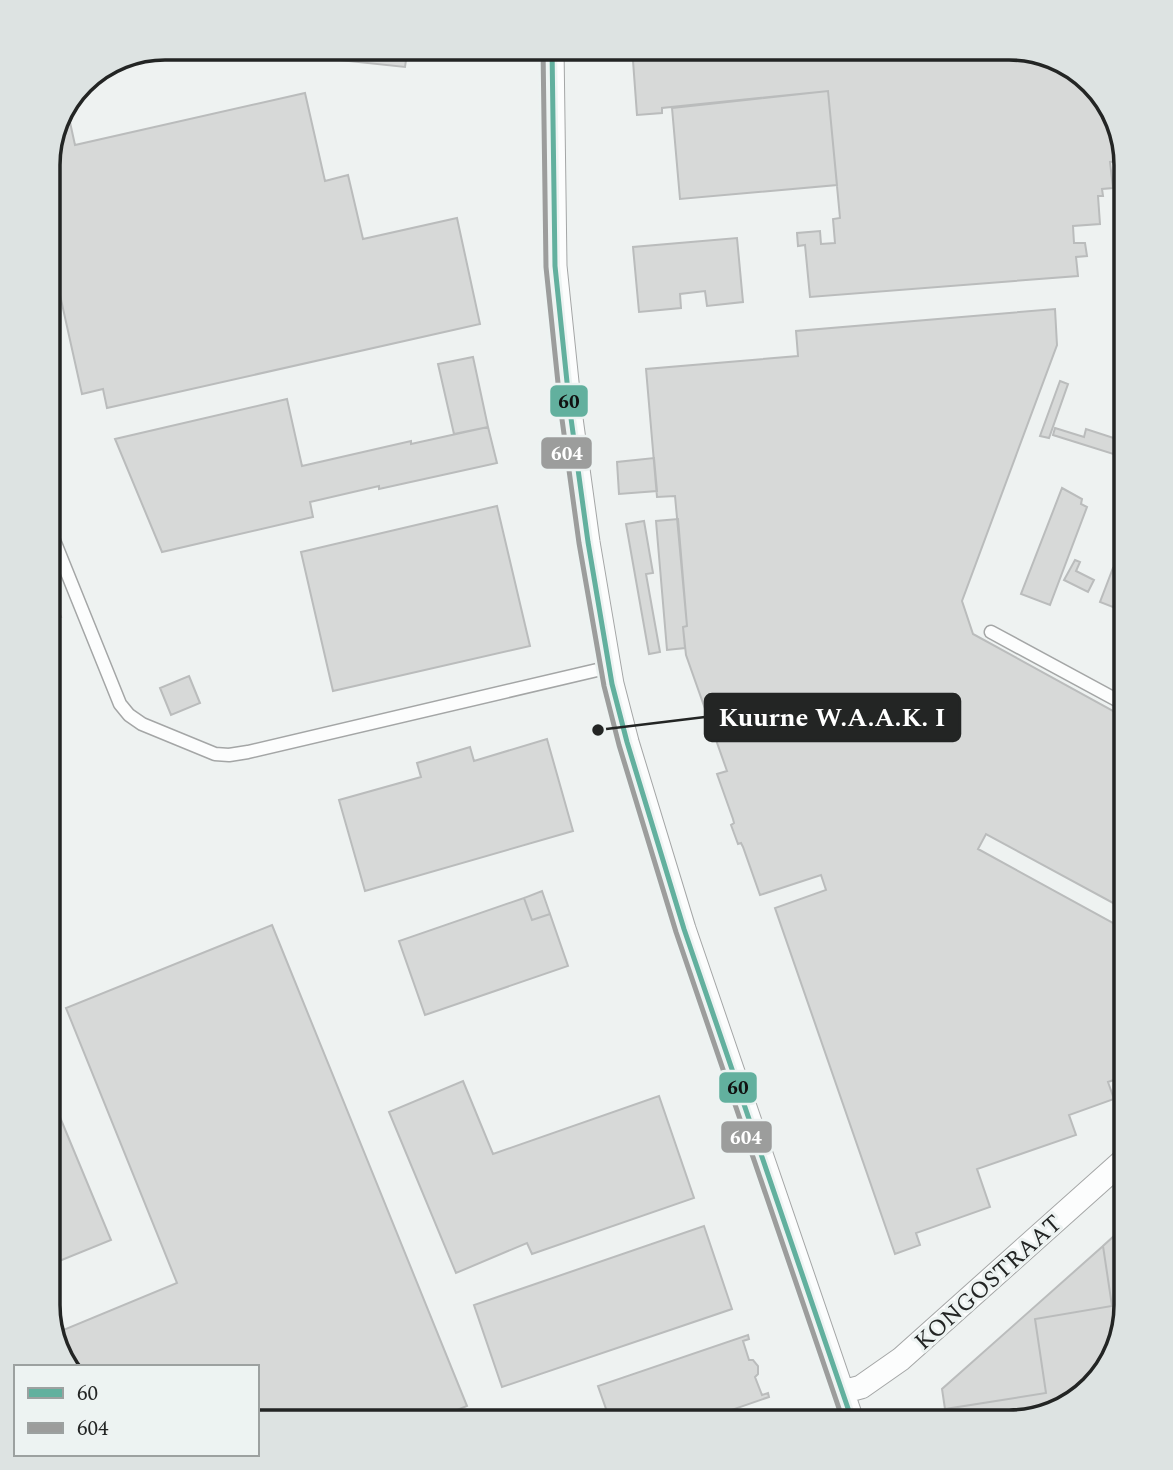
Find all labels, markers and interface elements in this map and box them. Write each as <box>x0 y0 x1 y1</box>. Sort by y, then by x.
line badge: 60 <box>549 384 589 418</box>
text: 60 <box>558 388 580 417</box>
line badge: 604 <box>540 436 593 470</box>
text: 604 <box>551 440 583 469</box>
callout: Kuurne W.A.A.K. I <box>705 694 960 741</box>
text: Kuurne W.A.A.K. I <box>718 698 946 738</box>
line badge: 60 <box>718 1071 758 1104</box>
text: 60 <box>727 1074 749 1103</box>
line badge: 604 <box>720 1120 773 1154</box>
text: 604 <box>730 1124 762 1153</box>
street label: KONGOSTRAAT <box>907 1206 1071 1359</box>
legend <box>14 1365 259 1456</box>
text: 60 <box>77 1378 98 1410</box>
text: 604 <box>77 1413 109 1445</box>

